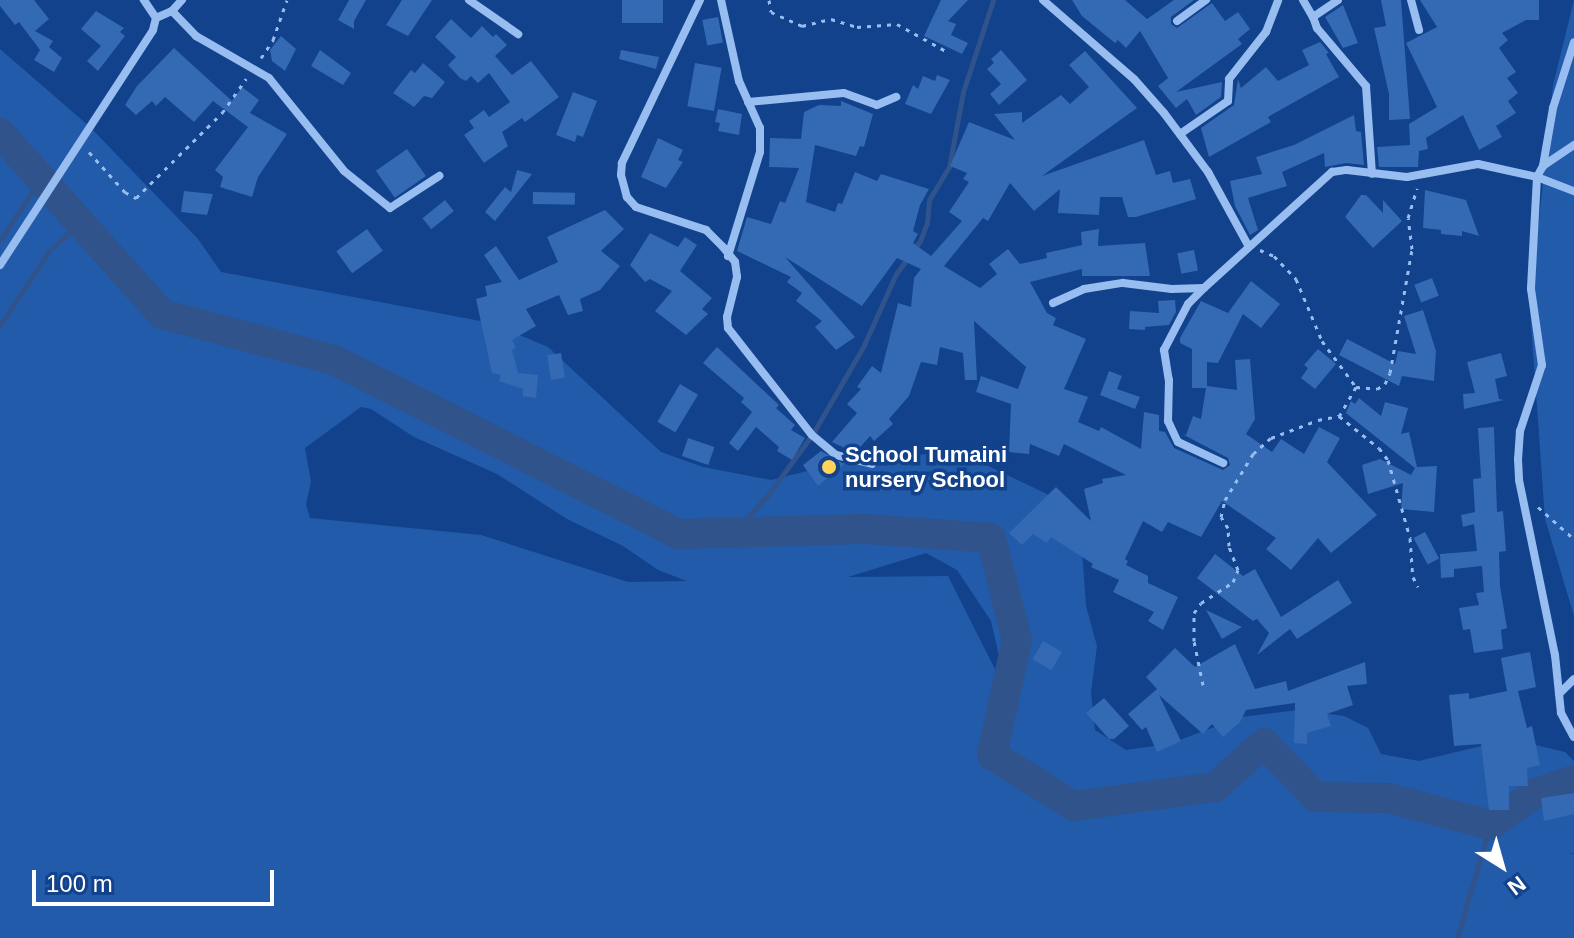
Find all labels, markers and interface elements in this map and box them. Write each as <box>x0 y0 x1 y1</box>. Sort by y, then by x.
place label: School Tumaini nursery School <box>845 441 1007 492</box>
marker: School Tumaini nursery School <box>820 458 838 476</box>
north arrow <box>1462 826 1542 906</box>
scale bar <box>36 854 278 904</box>
text: 100 m <box>46 870 113 897</box>
text: N <box>1503 871 1531 900</box>

